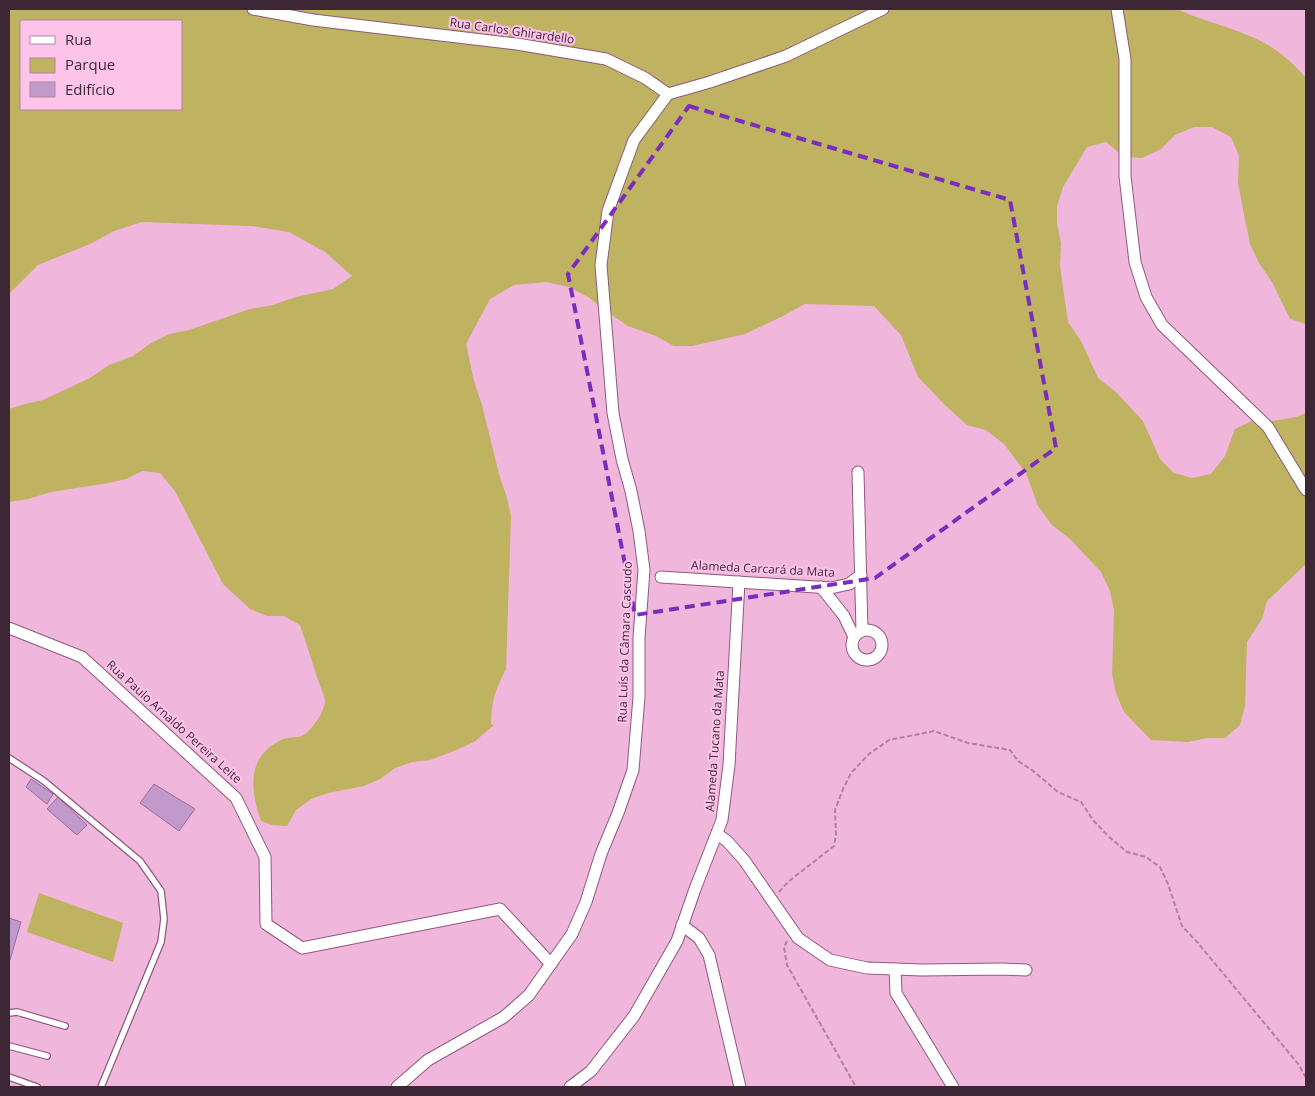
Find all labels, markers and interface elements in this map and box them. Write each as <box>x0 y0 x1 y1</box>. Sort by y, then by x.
street label: Rua Carlos Ghirardello <box>449 13 576 48</box>
legend <box>20 20 182 110</box>
text: Rua <box>65 29 92 49</box>
text: Parque <box>65 54 115 74</box>
text: Edifício <box>65 79 115 99</box>
street label: Alameda Carcará da Mata <box>691 556 835 581</box>
street label: Rua Luís da Câmara Cascudo <box>613 561 636 723</box>
street label: Rua Paulo Arnaldo Pereira Leite <box>103 656 246 787</box>
street label: Alameda Tucano da Mata <box>701 670 728 812</box>

